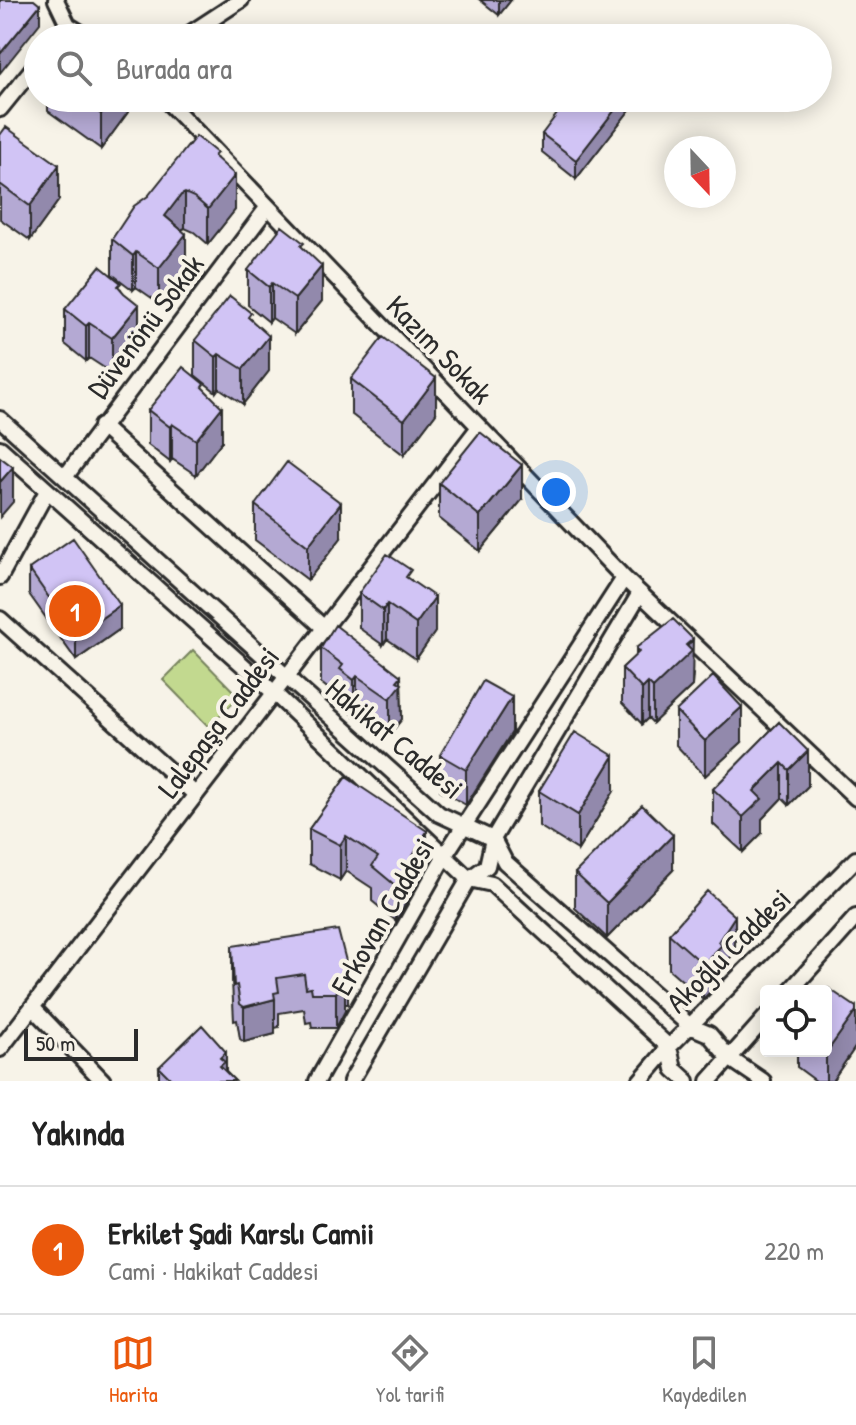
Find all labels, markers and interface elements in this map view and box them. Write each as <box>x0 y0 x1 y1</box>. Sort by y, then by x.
search box <box>24 24 832 112</box>
icon: search <box>52 46 96 90</box>
text: Burada ara <box>116 48 232 88</box>
north arrow <box>664 136 736 208</box>
street label: Düvenönü Sokak <box>78 246 212 406</box>
street label: Kazım Sokak <box>378 286 502 412</box>
your location <box>536 472 576 512</box>
pin: 1 <box>49 581 101 641</box>
street label: Lalepaşa Caddesi <box>148 638 288 806</box>
street label: Hakikat Caddesi <box>318 669 472 807</box>
street label: Erkovan Caddesi <box>321 830 443 1002</box>
street label: Akoğlu Caddesi <box>657 879 799 1021</box>
map controls <box>760 985 832 1057</box>
button: locate <box>760 985 832 1057</box>
scale bar <box>24 1025 138 1061</box>
text: 50 m <box>36 1028 75 1058</box>
text: Yakında <box>32 1110 124 1156</box>
text: Erkilet Şadi Karslı Camii <box>108 1213 374 1253</box>
text: 1 <box>53 1233 63 1268</box>
text: 220 m <box>764 1233 824 1268</box>
text: Cami · Hakikat Caddesi <box>108 1253 319 1288</box>
tab: Harita <box>109 1331 158 1409</box>
tab: Yol tarifi <box>376 1331 444 1409</box>
tab: Kaydedilen <box>662 1331 747 1409</box>

